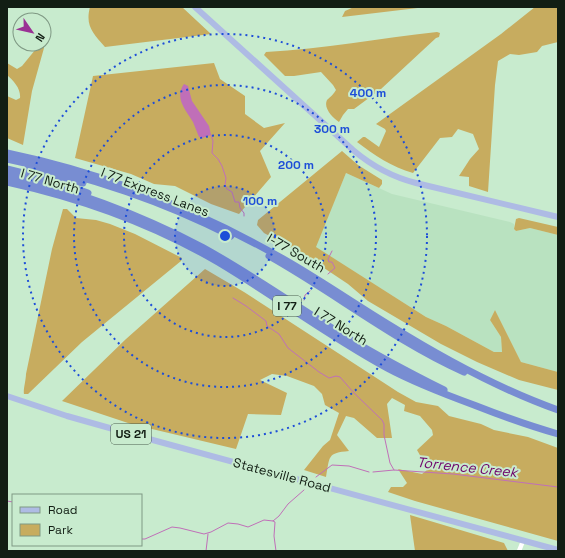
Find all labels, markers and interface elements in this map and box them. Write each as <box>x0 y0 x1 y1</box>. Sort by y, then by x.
north arrow <box>12 12 52 52</box>
text: N <box>32 31 48 45</box>
text: 400 m <box>350 85 386 101</box>
text: 300 m <box>314 121 350 137</box>
text: 200 m <box>278 157 314 173</box>
street label: I 77 Express Lanes <box>99 164 212 220</box>
street label: I 77 North <box>19 165 81 197</box>
text: 100 m <box>243 193 277 209</box>
centre of rings <box>218 229 232 243</box>
street label: I-77 South <box>264 230 328 276</box>
road number: I 77 <box>273 296 301 316</box>
street label: I 77 North <box>311 303 371 349</box>
road number: US 21 <box>111 424 151 444</box>
water label: Torrence Creek <box>416 453 520 481</box>
street label: Statesville Road <box>231 454 333 496</box>
legend <box>12 494 142 546</box>
text: Road <box>48 502 77 518</box>
text: Park <box>48 522 73 538</box>

